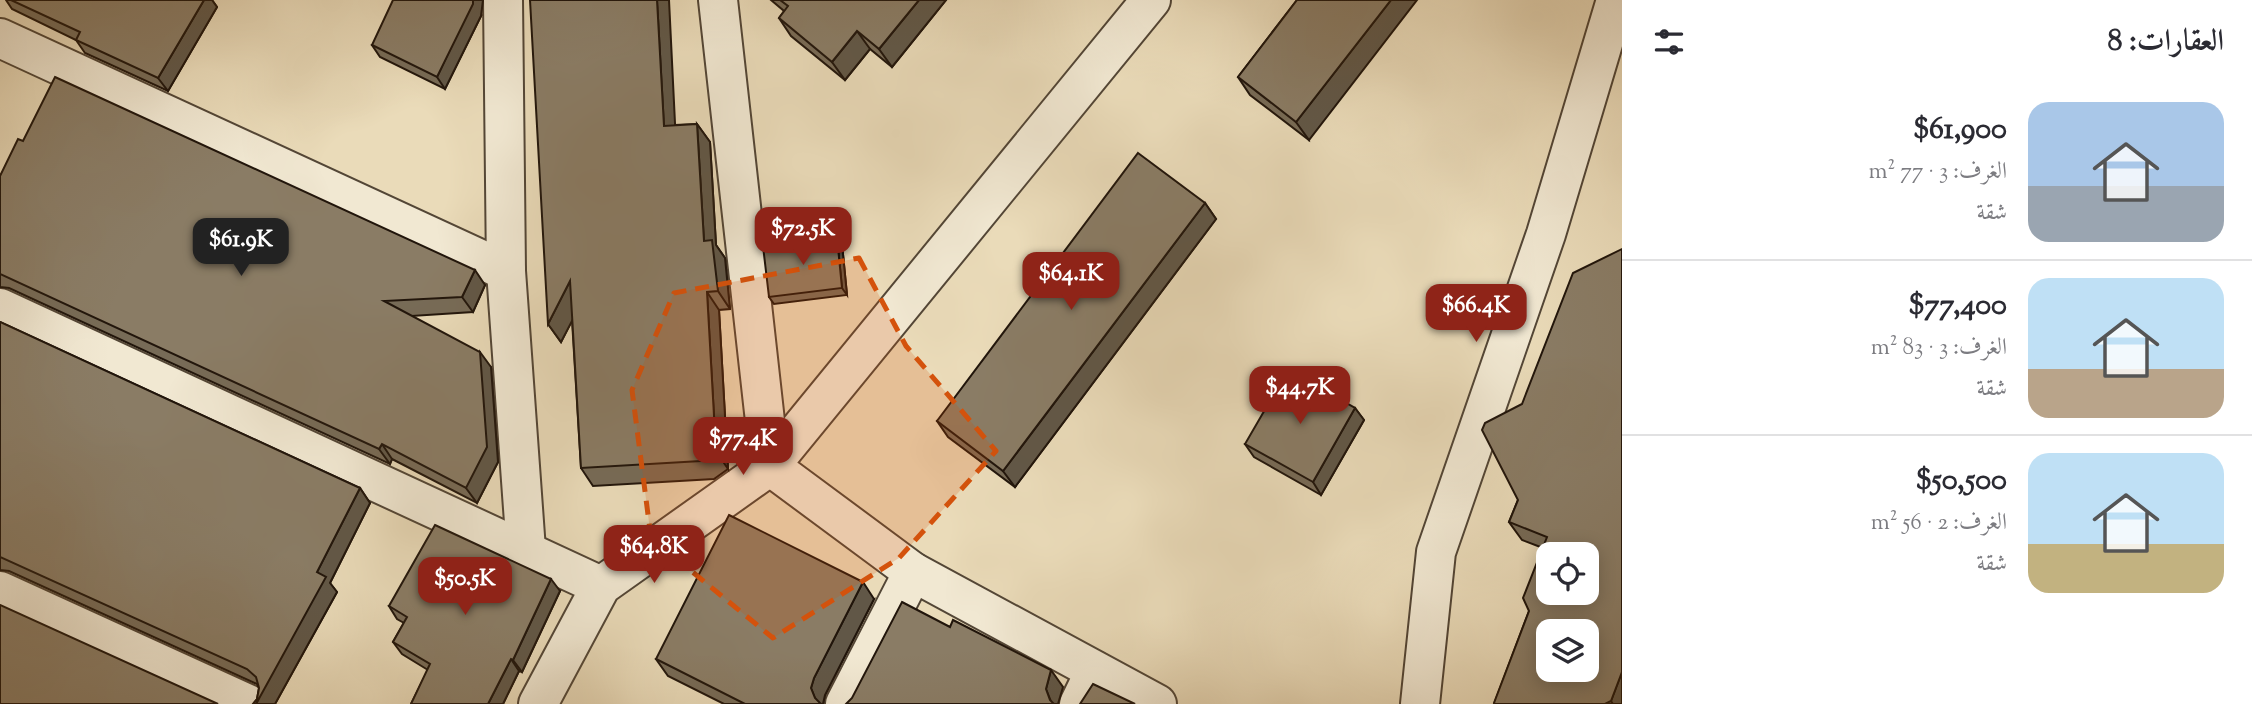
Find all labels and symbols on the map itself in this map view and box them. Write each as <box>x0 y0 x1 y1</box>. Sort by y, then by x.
pin: $72.5K <box>746 208 860 267</box>
pin: $61.9K <box>184 218 298 278</box>
pin: $64.1K <box>1014 252 1128 312</box>
pin: $66.4K <box>1419 284 1533 344</box>
pin: $44.7K <box>1243 366 1357 426</box>
pin: $77.4K <box>686 418 800 477</box>
pin: $64.8K <box>597 526 711 585</box>
pin: $50.5K <box>408 558 522 617</box>

